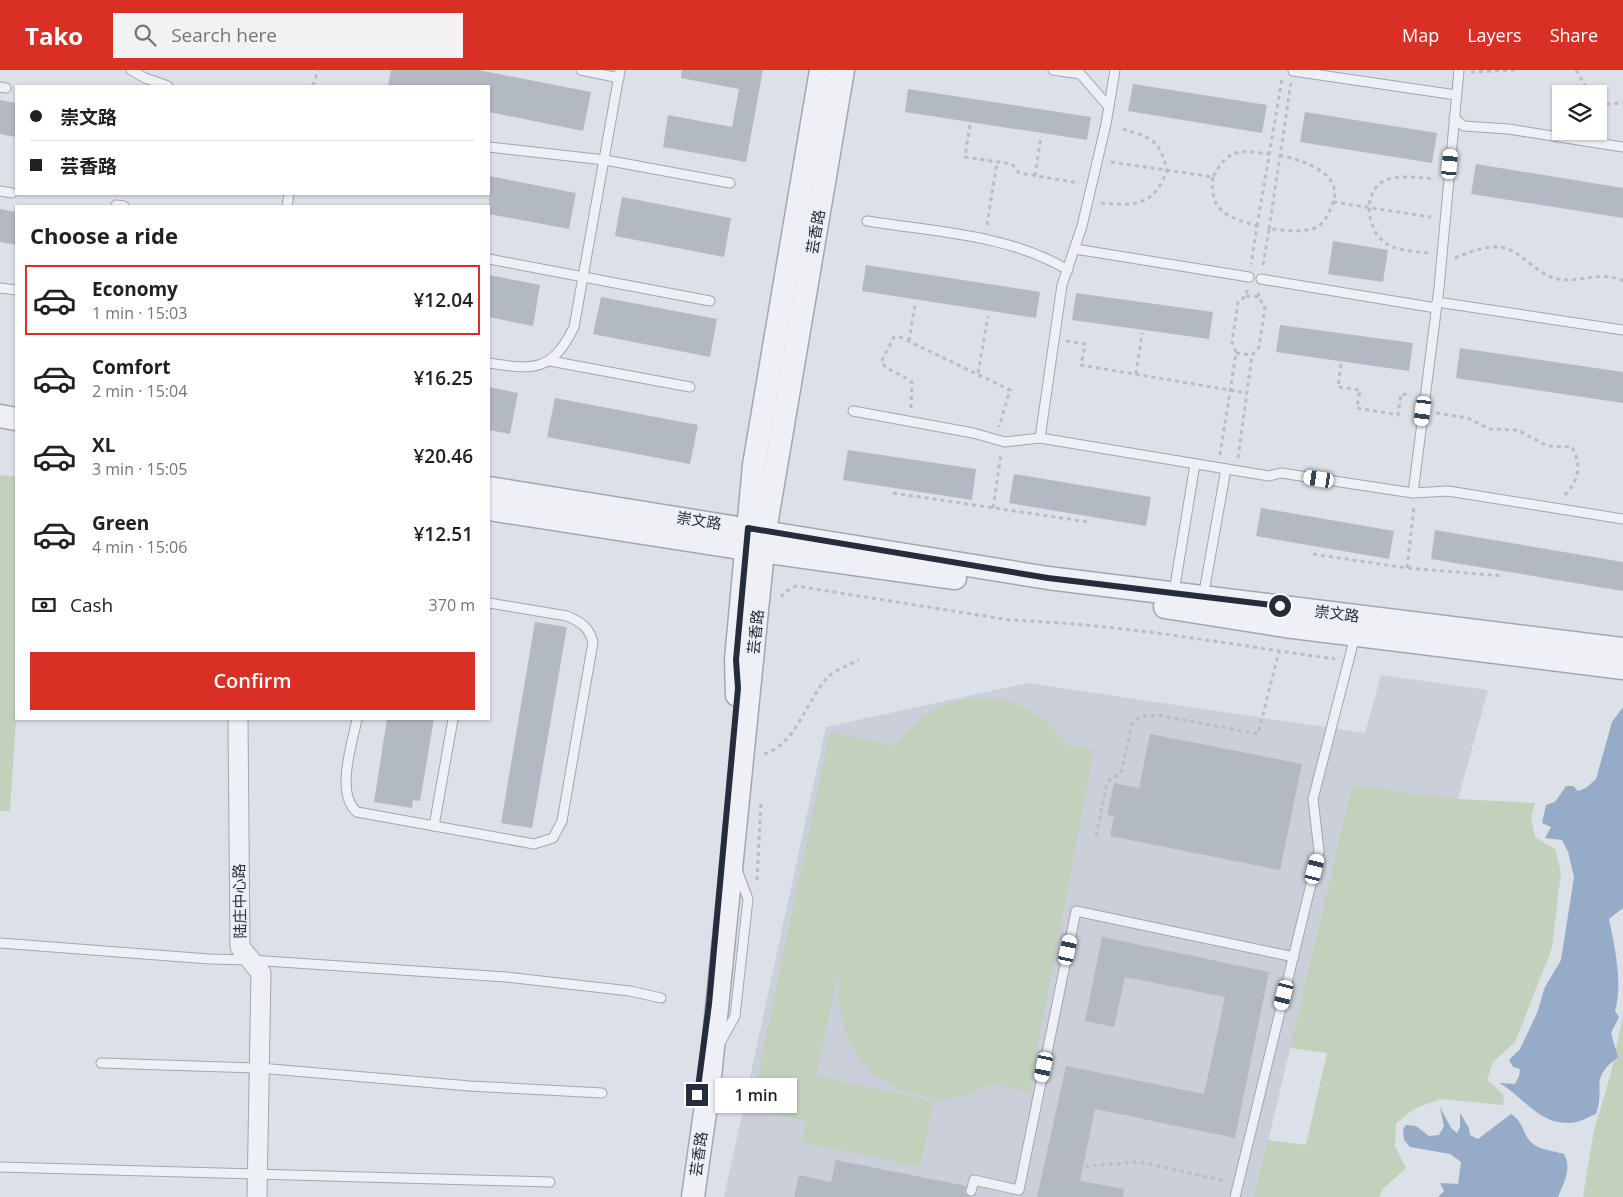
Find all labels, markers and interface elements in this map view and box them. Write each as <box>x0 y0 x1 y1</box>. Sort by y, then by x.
search box <box>113 13 463 58</box>
text: Tako <box>25 19 83 52</box>
icon: search <box>131 21 159 49</box>
text: Search here <box>171 22 277 48</box>
text: Map <box>1402 23 1439 47</box>
text: Layers <box>1467 23 1522 47</box>
text: Share <box>1550 23 1598 47</box>
map controls <box>1552 85 1607 140</box>
button: layers <box>1552 85 1607 140</box>
text: 崇文路 <box>60 104 117 130</box>
car <box>1441 148 1458 180</box>
text: 芸香路 <box>60 153 117 179</box>
street label: 芸香路 <box>801 208 829 256</box>
text: Choose a ride <box>30 220 178 250</box>
text: Economy <box>92 276 178 302</box>
icon: car <box>32 278 77 323</box>
text: ¥12.04 <box>413 287 473 313</box>
text: 1 min · 15:03 <box>92 302 187 324</box>
text: Comfort <box>92 354 171 380</box>
icon: car <box>32 356 77 401</box>
text: ¥16.25 <box>413 365 473 391</box>
text: 2 min · 15:04 <box>92 380 187 402</box>
car <box>1413 395 1432 427</box>
text: XL <box>92 432 115 458</box>
icon: car <box>32 434 77 479</box>
text: ¥20.46 <box>413 443 473 469</box>
text: 3 min · 15:05 <box>92 458 187 480</box>
car <box>1303 469 1334 489</box>
street label: 崇文路 <box>675 507 723 533</box>
text: Green <box>92 510 149 536</box>
icon: car <box>32 512 77 557</box>
text: ¥12.51 <box>413 521 473 547</box>
text: 4 min · 15:06 <box>92 536 187 558</box>
icon: cash <box>30 591 58 619</box>
text: Cash <box>70 592 113 618</box>
text: 370 m <box>429 594 475 616</box>
route start <box>1269 595 1291 617</box>
street label: 崇文路 <box>1314 600 1361 626</box>
street label: 芸香路 <box>743 608 767 655</box>
button: Confirm <box>30 652 475 710</box>
car <box>1304 853 1325 885</box>
street label: 陆庄中心路 <box>228 863 250 939</box>
car <box>1057 934 1078 966</box>
car <box>1273 979 1294 1011</box>
car <box>1033 1051 1054 1083</box>
callout: 1 min <box>714 1078 797 1112</box>
route end <box>686 1084 708 1106</box>
text: 1 min <box>734 1084 778 1106</box>
street label: 芸香路 <box>685 1130 711 1178</box>

